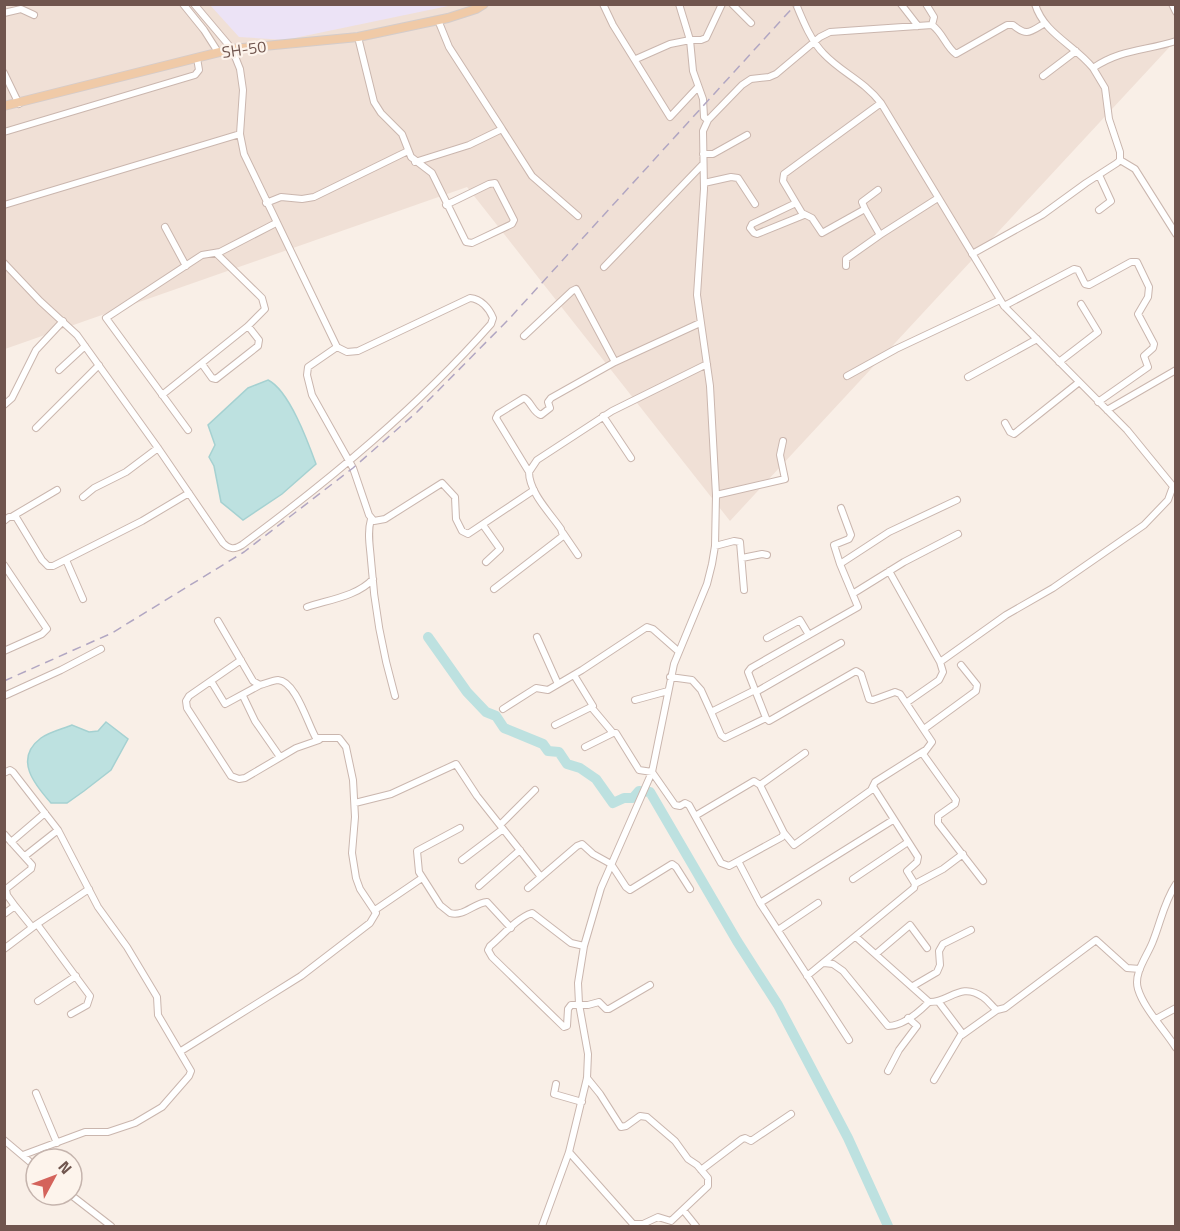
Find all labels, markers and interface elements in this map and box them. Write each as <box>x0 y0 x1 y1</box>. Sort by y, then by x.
street label: SH-50 <box>220 34 268 64</box>
north arrow <box>24 1147 84 1207</box>
text: N <box>53 1155 78 1179</box>

